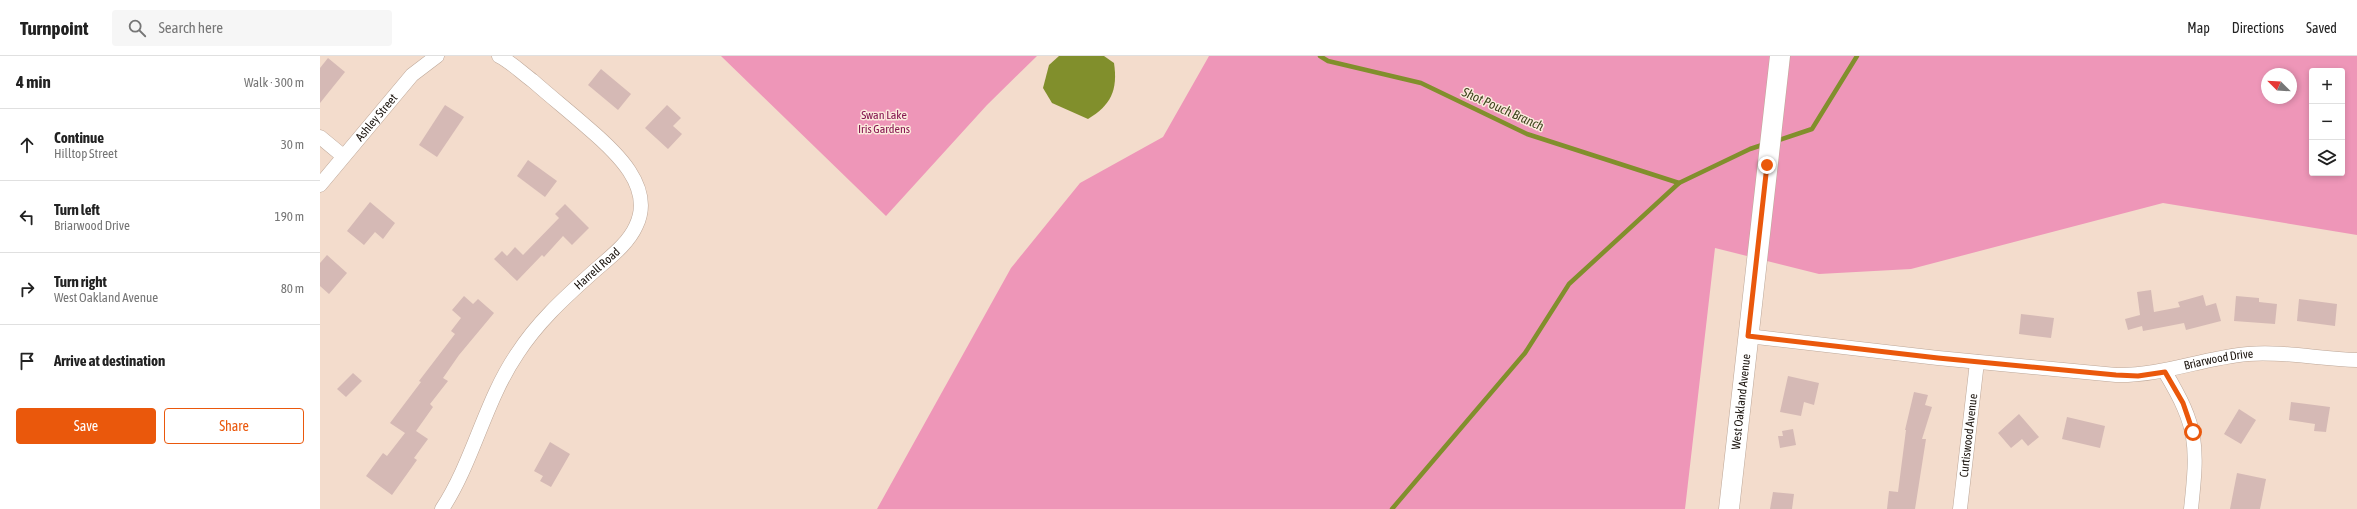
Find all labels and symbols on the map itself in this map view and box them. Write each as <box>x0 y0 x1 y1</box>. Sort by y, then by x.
north arrow <box>2261 68 2297 104</box>
water label: Shot Pouch Branch <box>1459 84 1547 134</box>
street label: Ashley Street <box>353 91 401 144</box>
park label: Swan Lake Iris Gardens <box>858 108 910 136</box>
route end <box>1758 156 1776 174</box>
street label: Harrell Road <box>571 245 623 293</box>
street label: Briarwood Drive <box>2182 347 2254 373</box>
street label: West Oakland Avenue <box>1729 353 1753 450</box>
street label: Curtiswood Avenue <box>1957 393 1980 478</box>
route start <box>2184 423 2202 441</box>

